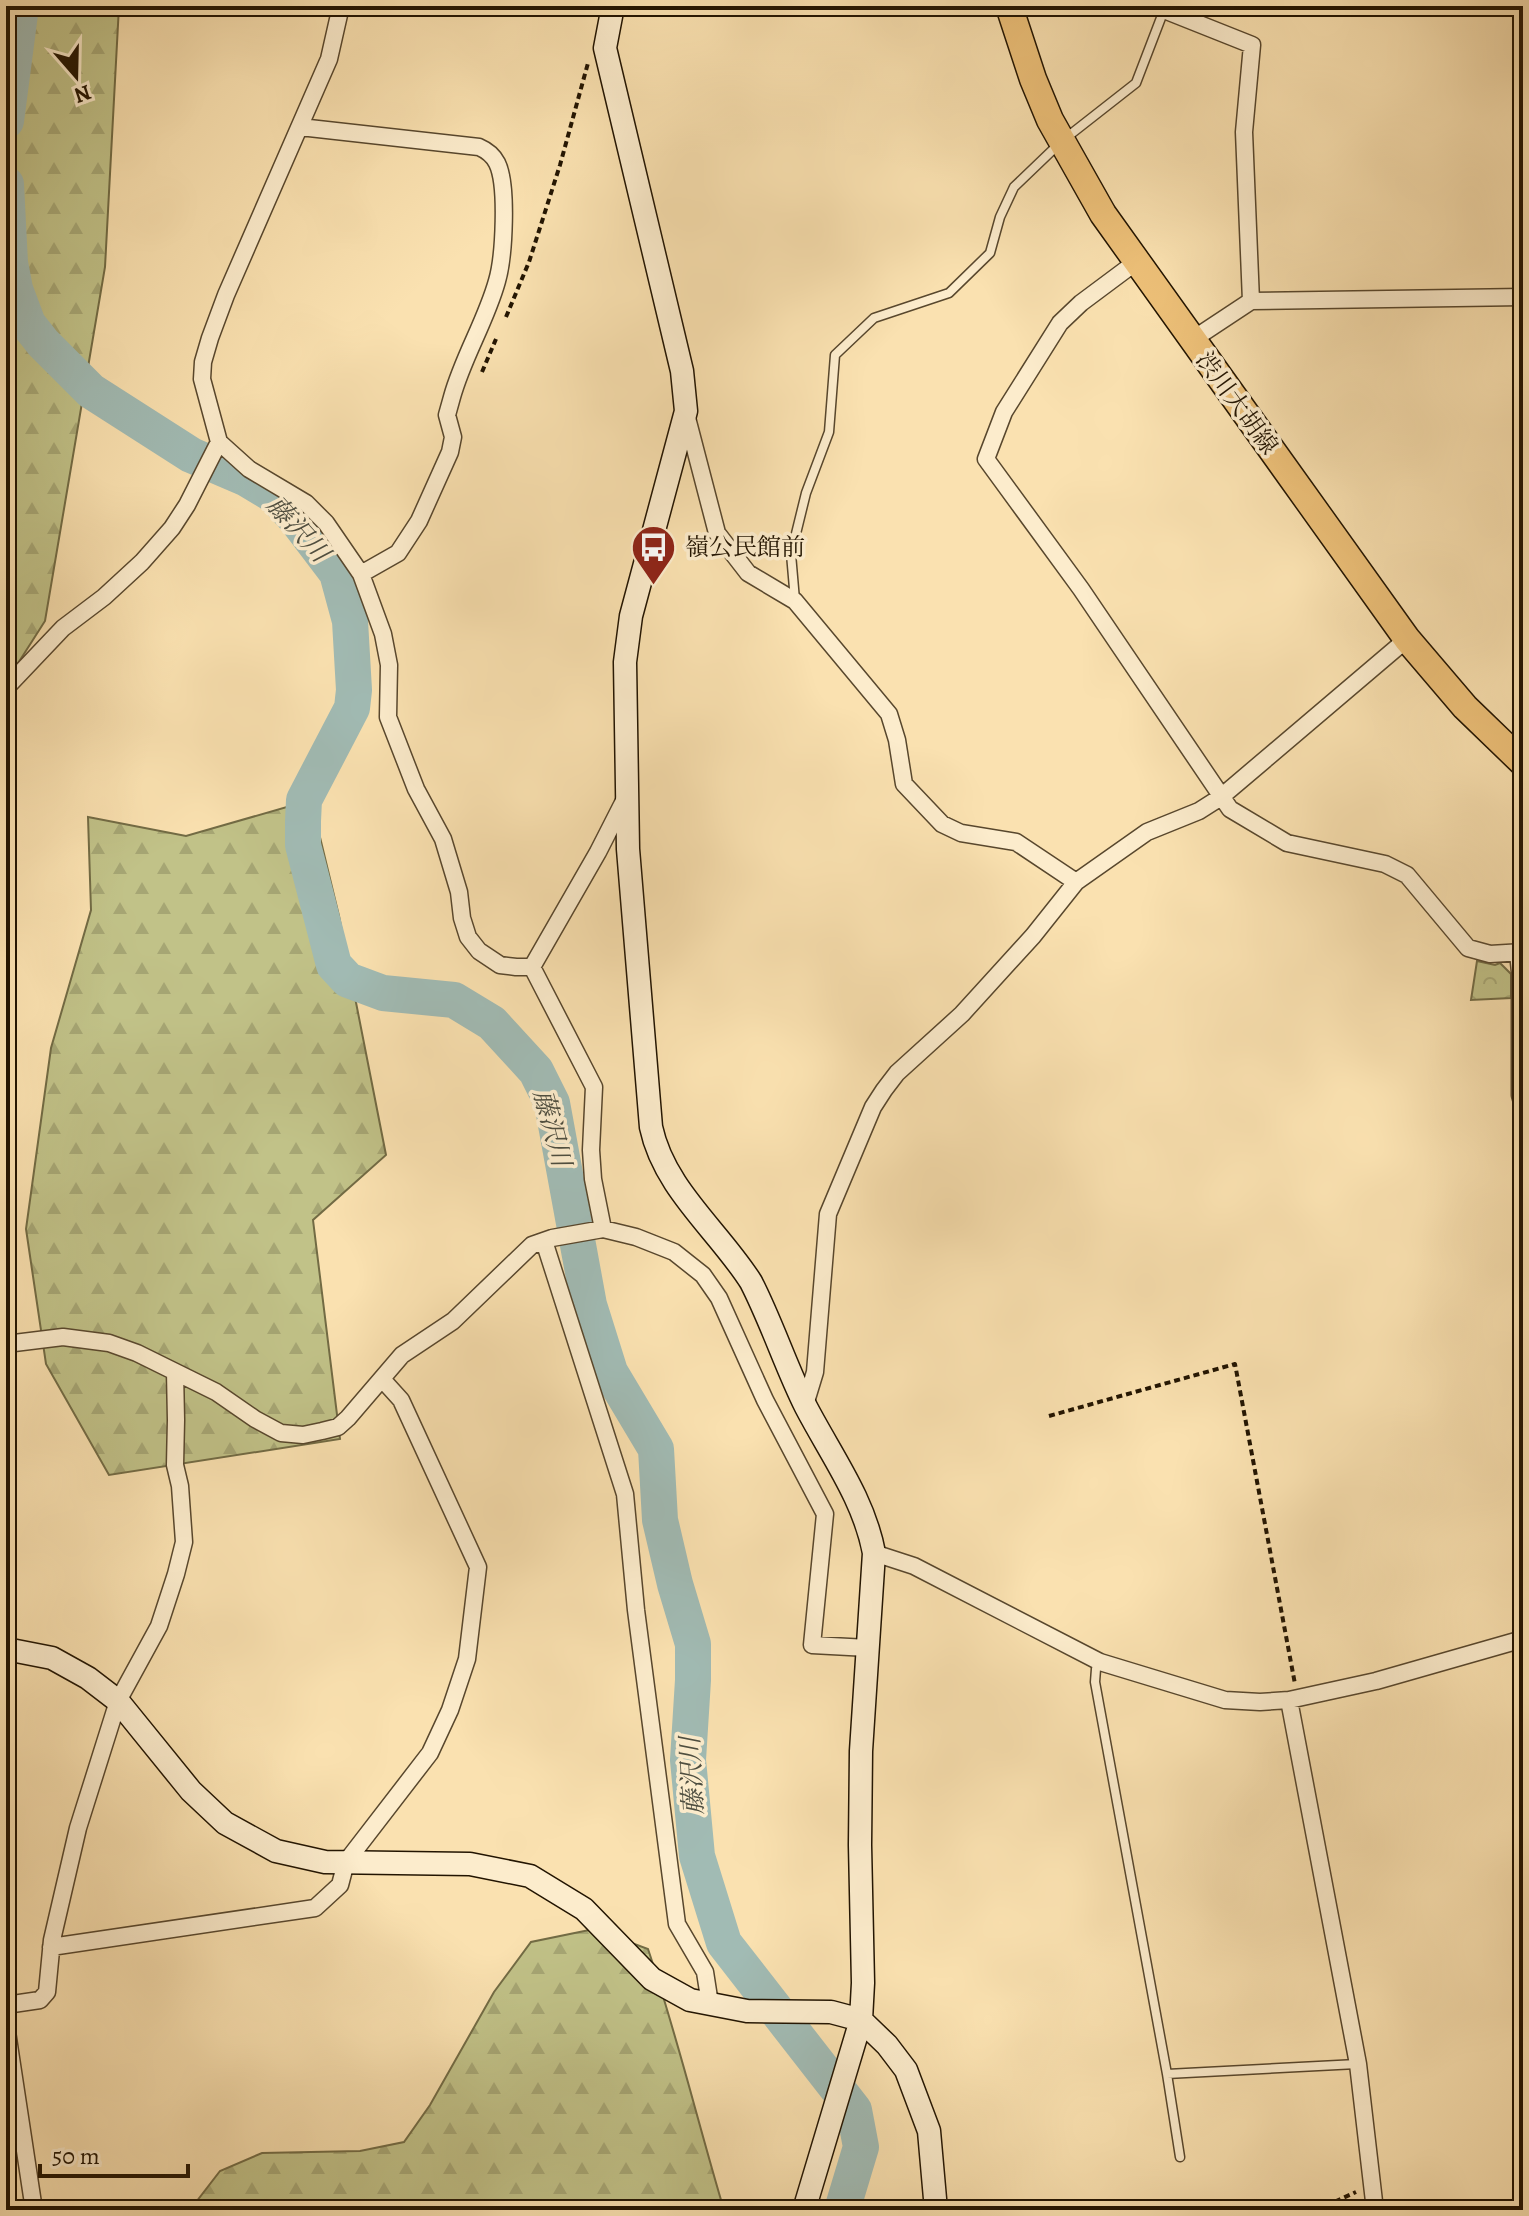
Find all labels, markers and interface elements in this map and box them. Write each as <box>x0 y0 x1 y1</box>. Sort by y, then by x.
north arrow <box>36 36 116 116</box>
text: N <box>70 77 95 111</box>
street label: 渋川大胡線 <box>1189 345 1285 461</box>
water label: 藤沢川 <box>259 488 339 572</box>
bus stop icon: 嶺公民館前 <box>630 523 678 586</box>
place label: 嶺公民館前 <box>685 531 805 563</box>
water label: 藤沢川 <box>525 1086 580 1173</box>
water label: 藤沢川 <box>672 1733 712 1816</box>
scale bar <box>40 2128 188 2178</box>
text: 50 m <box>52 2140 100 2172</box>

